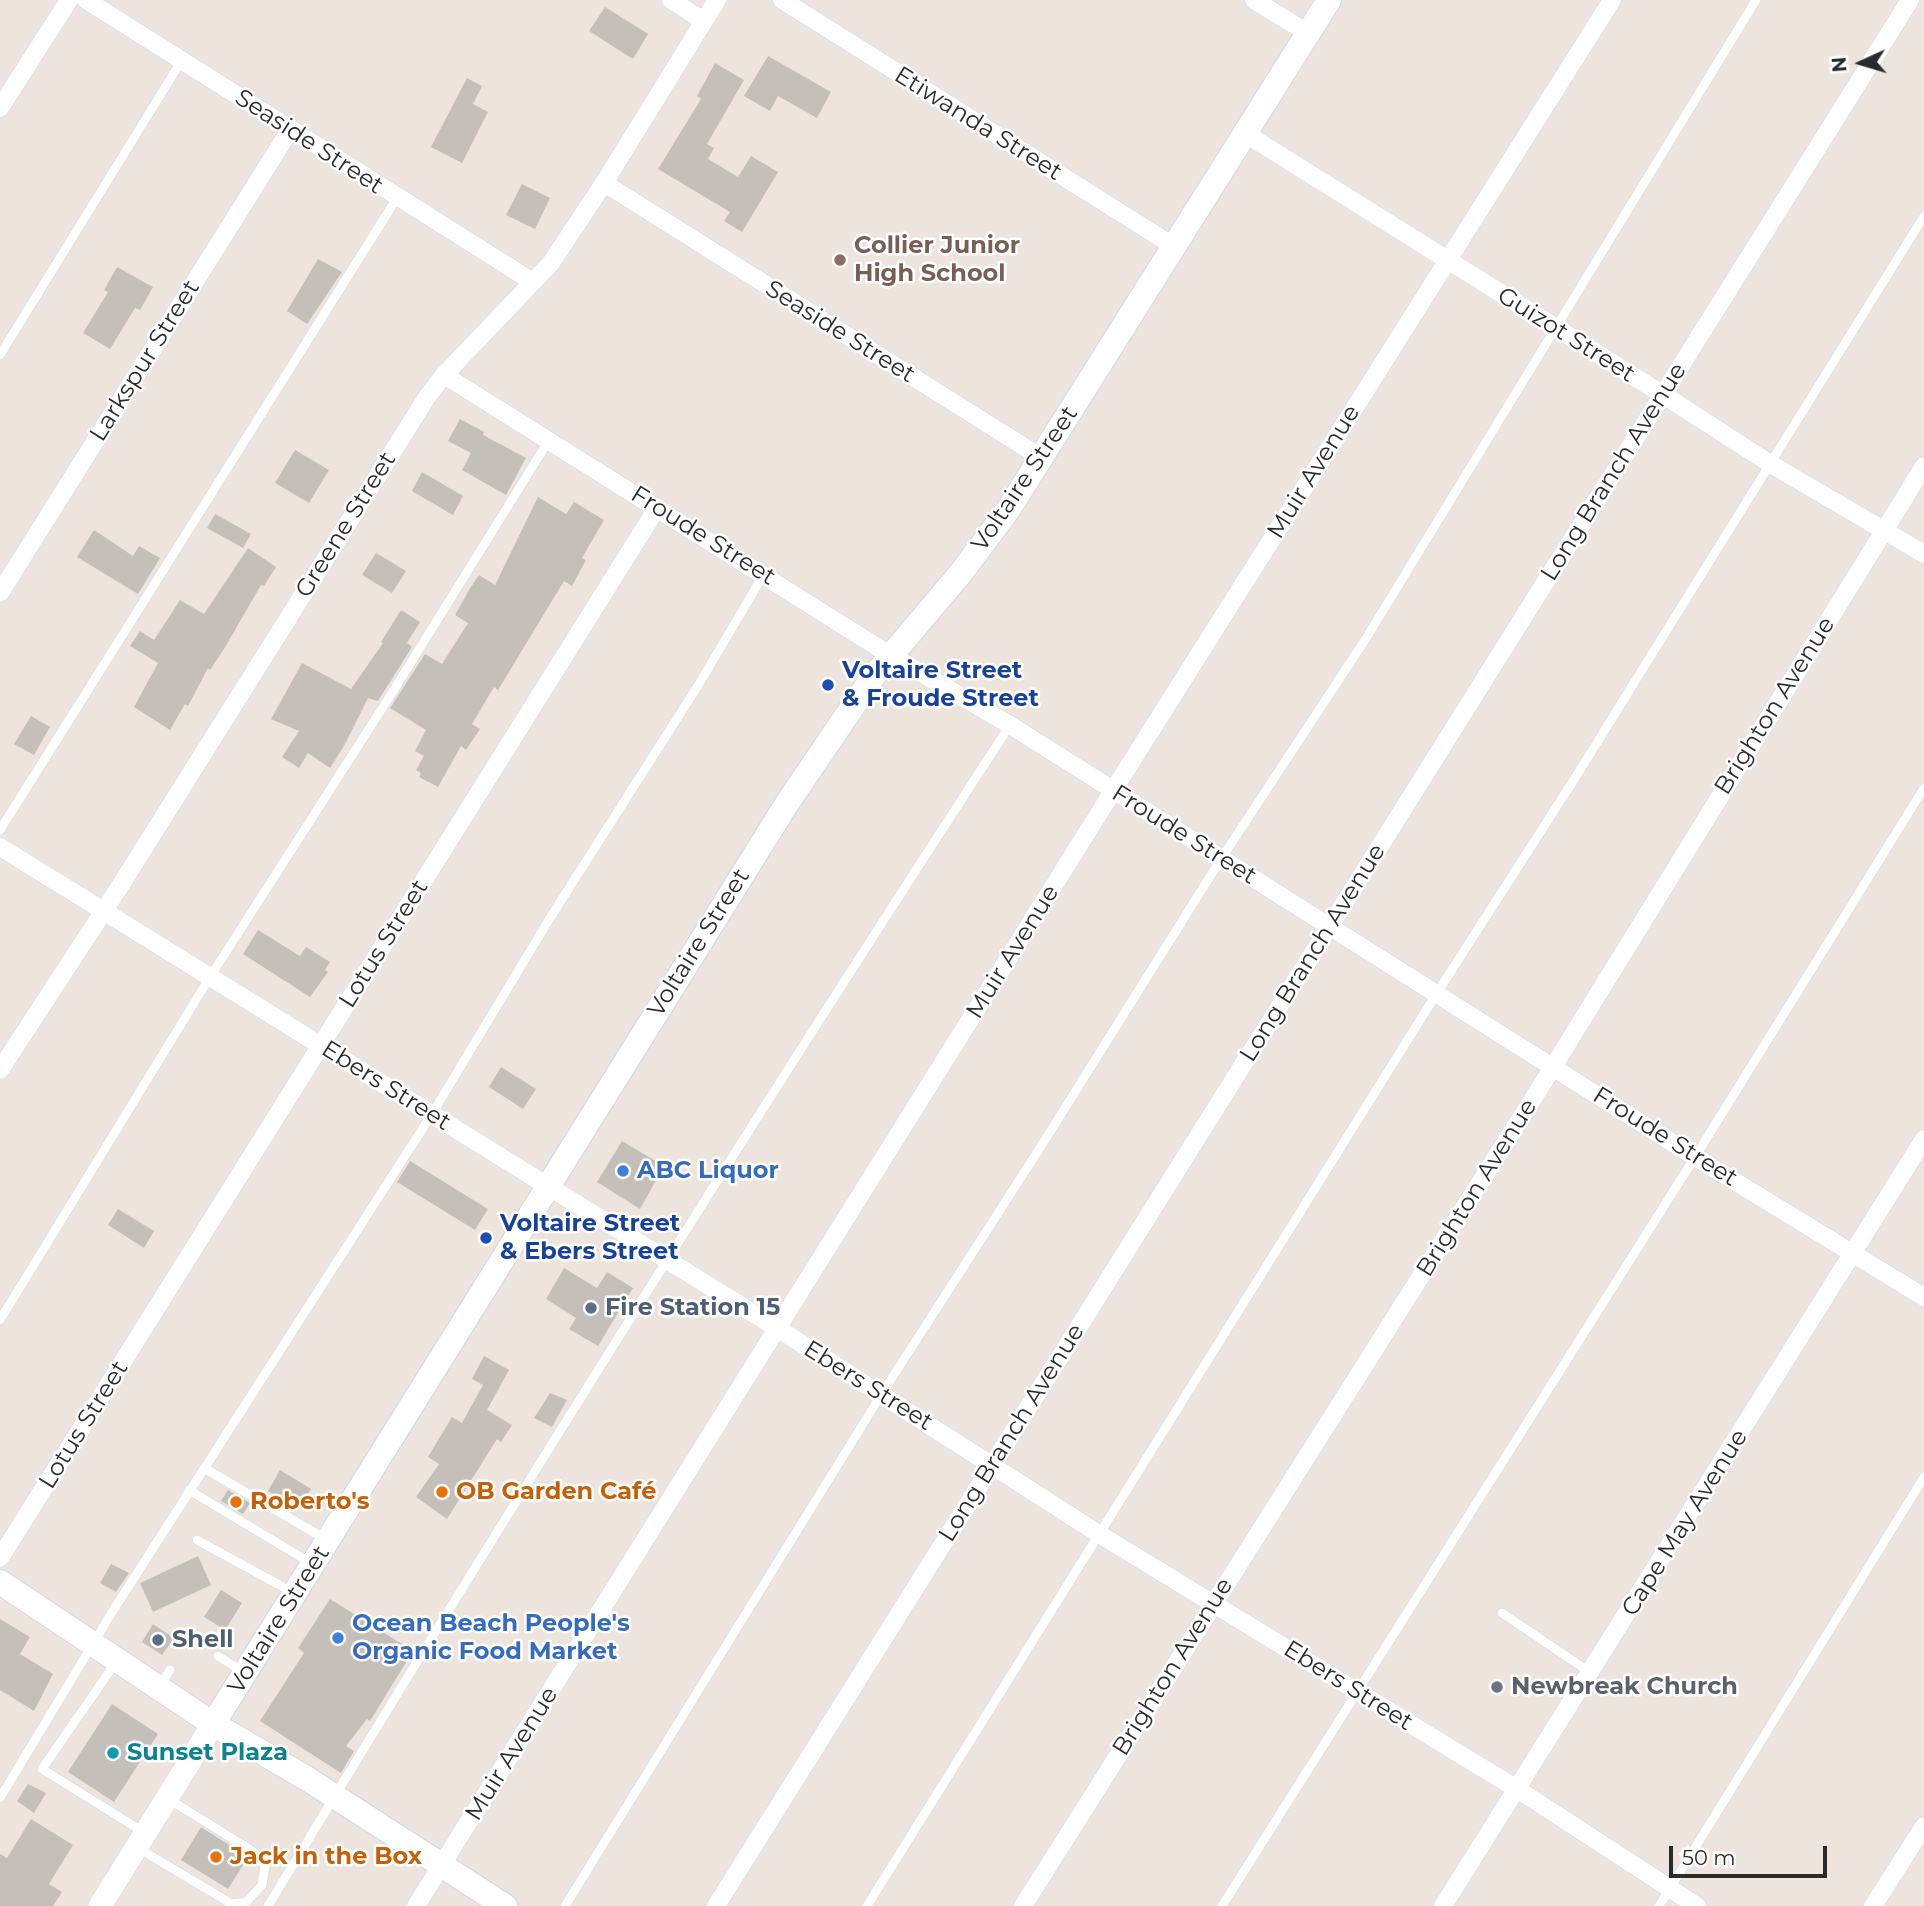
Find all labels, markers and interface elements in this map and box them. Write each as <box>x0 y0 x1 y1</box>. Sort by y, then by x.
north arrow <box>1826 28 1896 98</box>
text: N <box>1828 56 1852 73</box>
street label: Etiwanda Street <box>889 61 1067 187</box>
street label: Seaside Street <box>230 83 388 201</box>
place label: Collier Junior High School <box>854 232 1020 288</box>
marker: Collier Junior High School <box>832 252 848 268</box>
street label: Larkspur Street <box>84 275 206 447</box>
street label: Seaside Street <box>760 275 920 389</box>
street label: Guizot Street <box>1492 281 1640 389</box>
street label: Long Branch Avenue <box>1535 358 1693 586</box>
street label: Muir Avenue <box>1262 400 1366 544</box>
street label: Voltaire Street <box>966 401 1084 557</box>
street label: Greene Street <box>290 447 402 603</box>
street label: Froude Street <box>625 480 781 592</box>
street label: Brighton Avenue <box>1709 612 1841 800</box>
place label: Voltaire Street & Froude Street <box>842 657 1039 713</box>
marker: Voltaire Street & Froude Street <box>820 677 836 693</box>
street label: Froude Street <box>1106 779 1262 891</box>
street label: Long Branch Avenue <box>1234 839 1392 1067</box>
street label: Voltaire Street <box>642 864 756 1022</box>
street label: Lotus Street <box>333 875 435 1013</box>
street label: Muir Avenue <box>961 880 1065 1024</box>
street label: Ebers Street <box>316 1035 456 1137</box>
street label: Froude Street <box>1587 1081 1743 1193</box>
street label: Brighton Avenue <box>1411 1094 1543 1282</box>
place label: ABC Liquor <box>637 1157 779 1185</box>
marker: ABC Liquor <box>615 1163 631 1179</box>
place label: Voltaire Street & Ebers Street <box>500 1210 680 1266</box>
marker: Voltaire Street & Ebers Street <box>478 1230 494 1246</box>
place label: Fire Station 15 <box>605 1294 780 1322</box>
marker: Fire Station 15 <box>583 1300 599 1316</box>
street label: Long Branch Avenue <box>933 1319 1091 1547</box>
street label: Ebers Street <box>798 1335 938 1437</box>
street label: Lotus Street <box>33 1356 135 1494</box>
street label: Cape May Avenue <box>1616 1424 1754 1622</box>
place label: OB Garden Café <box>456 1478 656 1506</box>
marker: OB Garden Café <box>434 1484 450 1500</box>
place label: Roberto's <box>250 1488 369 1516</box>
marker: Roberto's <box>228 1494 244 1510</box>
street label: Voltaire Street <box>222 1541 336 1699</box>
street label: Brighton Avenue <box>1107 1573 1239 1761</box>
place label: Ocean Beach People's Organic Food Market <box>352 1610 630 1666</box>
place label: Shell <box>172 1626 234 1654</box>
marker: Ocean Beach People's Organic Food Market <box>330 1630 346 1646</box>
marker: Shell <box>150 1632 166 1648</box>
street label: Ebers Street <box>1278 1635 1418 1737</box>
place label: Newbreak Church <box>1511 1673 1738 1701</box>
marker: Newbreak Church <box>1489 1679 1505 1695</box>
street label: Muir Avenue <box>460 1682 564 1826</box>
place label: Sunset Plaza <box>127 1739 288 1767</box>
marker: Sunset Plaza <box>105 1745 121 1761</box>
scale bar <box>1672 1832 1829 1876</box>
place label: Jack in the Box <box>230 1843 422 1871</box>
text: 50 m <box>1682 1845 1736 1870</box>
marker: Jack in the Box <box>208 1849 224 1865</box>

